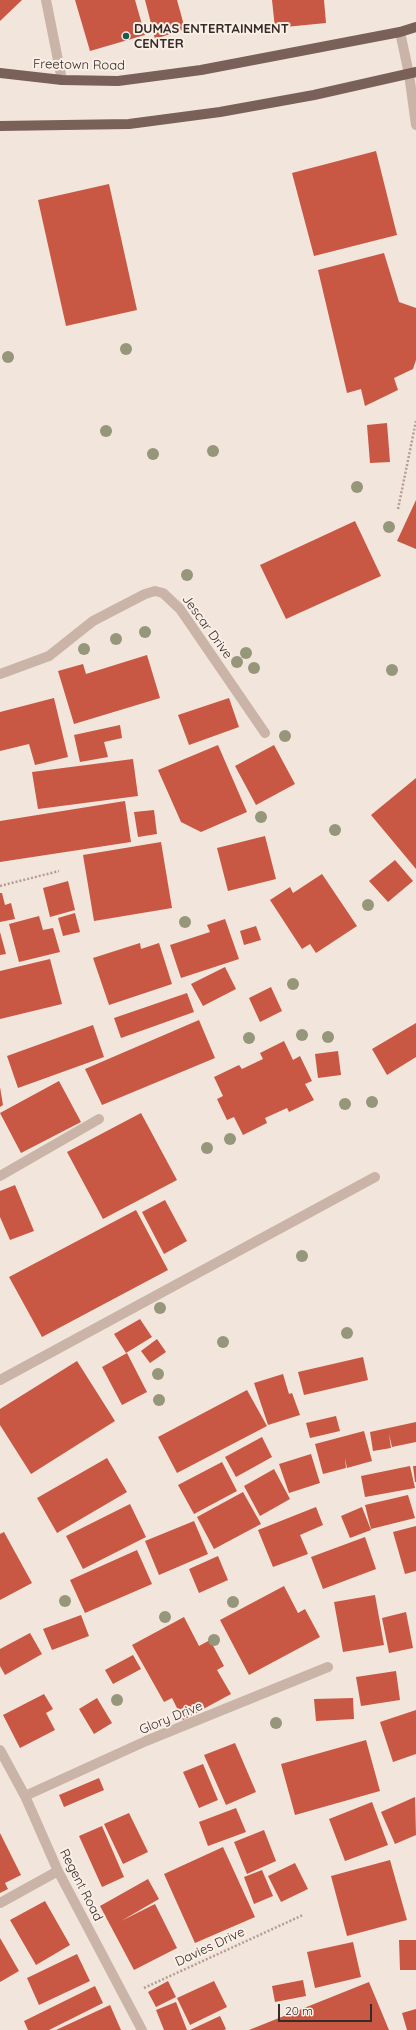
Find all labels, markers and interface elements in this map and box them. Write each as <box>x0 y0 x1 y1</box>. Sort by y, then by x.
place label: DUMAS ENTERTAINMENT CENTER <box>134 21 289 52</box>
marker: DUMAS ENTERTAINMENT CENTER <box>121 31 131 41</box>
street label: Freetown Road <box>33 56 125 74</box>
street label: Jescar Drive <box>179 592 235 662</box>
street label: Glory Drive <box>137 1698 205 1738</box>
street label: Regent Road <box>56 1846 106 1924</box>
street label: Davies Drive <box>173 1924 247 1970</box>
scale bar <box>280 1996 374 2022</box>
text: 20 m <box>285 2003 313 2018</box>

